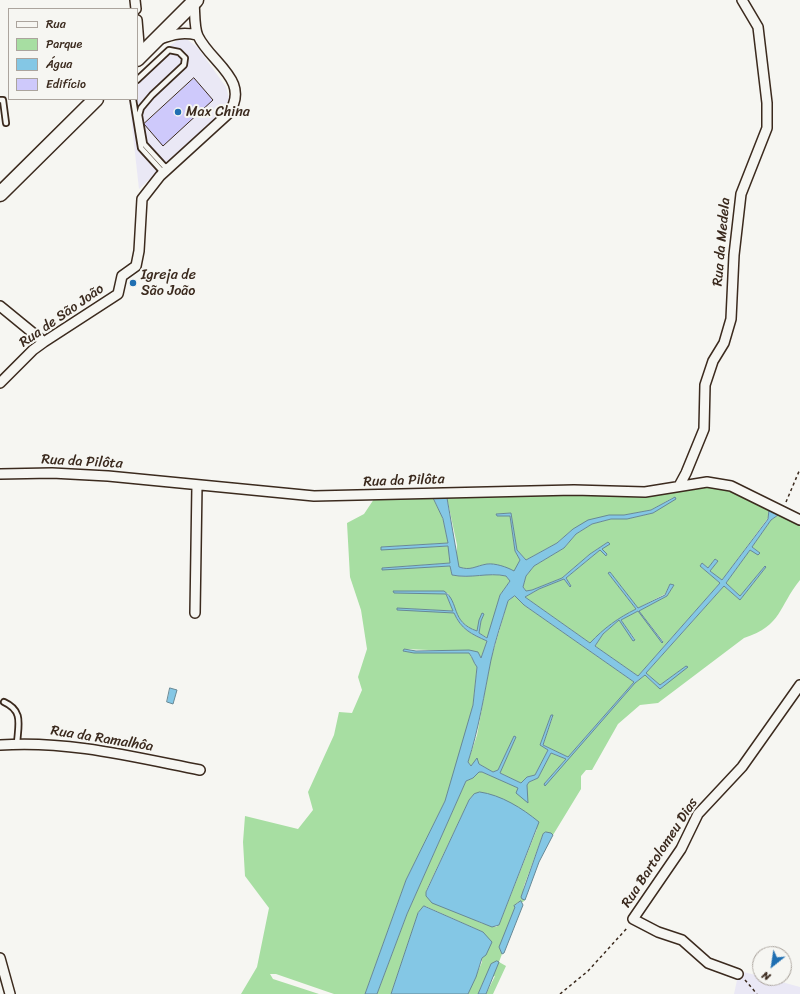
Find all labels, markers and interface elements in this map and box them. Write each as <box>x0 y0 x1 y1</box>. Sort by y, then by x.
legend <box>8 8 138 100</box>
text: Rua <box>46 13 66 35</box>
text: Parque <box>46 33 82 55</box>
text: Água <box>46 53 72 75</box>
text: Edifício <box>46 73 86 95</box>
place label: Max China <box>186 104 250 120</box>
marker: Max China <box>173 107 183 117</box>
street label: Rua da Medela <box>710 197 734 287</box>
place label: Igreja de São João <box>141 267 196 300</box>
marker: Igreja de São João <box>128 278 138 288</box>
street label: Rua de São João <box>17 281 107 351</box>
street label: Rua da Pilôta <box>41 451 123 473</box>
street label: Rua da Pilôta <box>363 471 445 491</box>
street label: Rua da Ramalhôa <box>50 723 154 755</box>
street label: Rua Bartolomeu Dias <box>618 795 702 911</box>
north arrow <box>752 946 792 986</box>
text: N <box>758 966 774 986</box>

